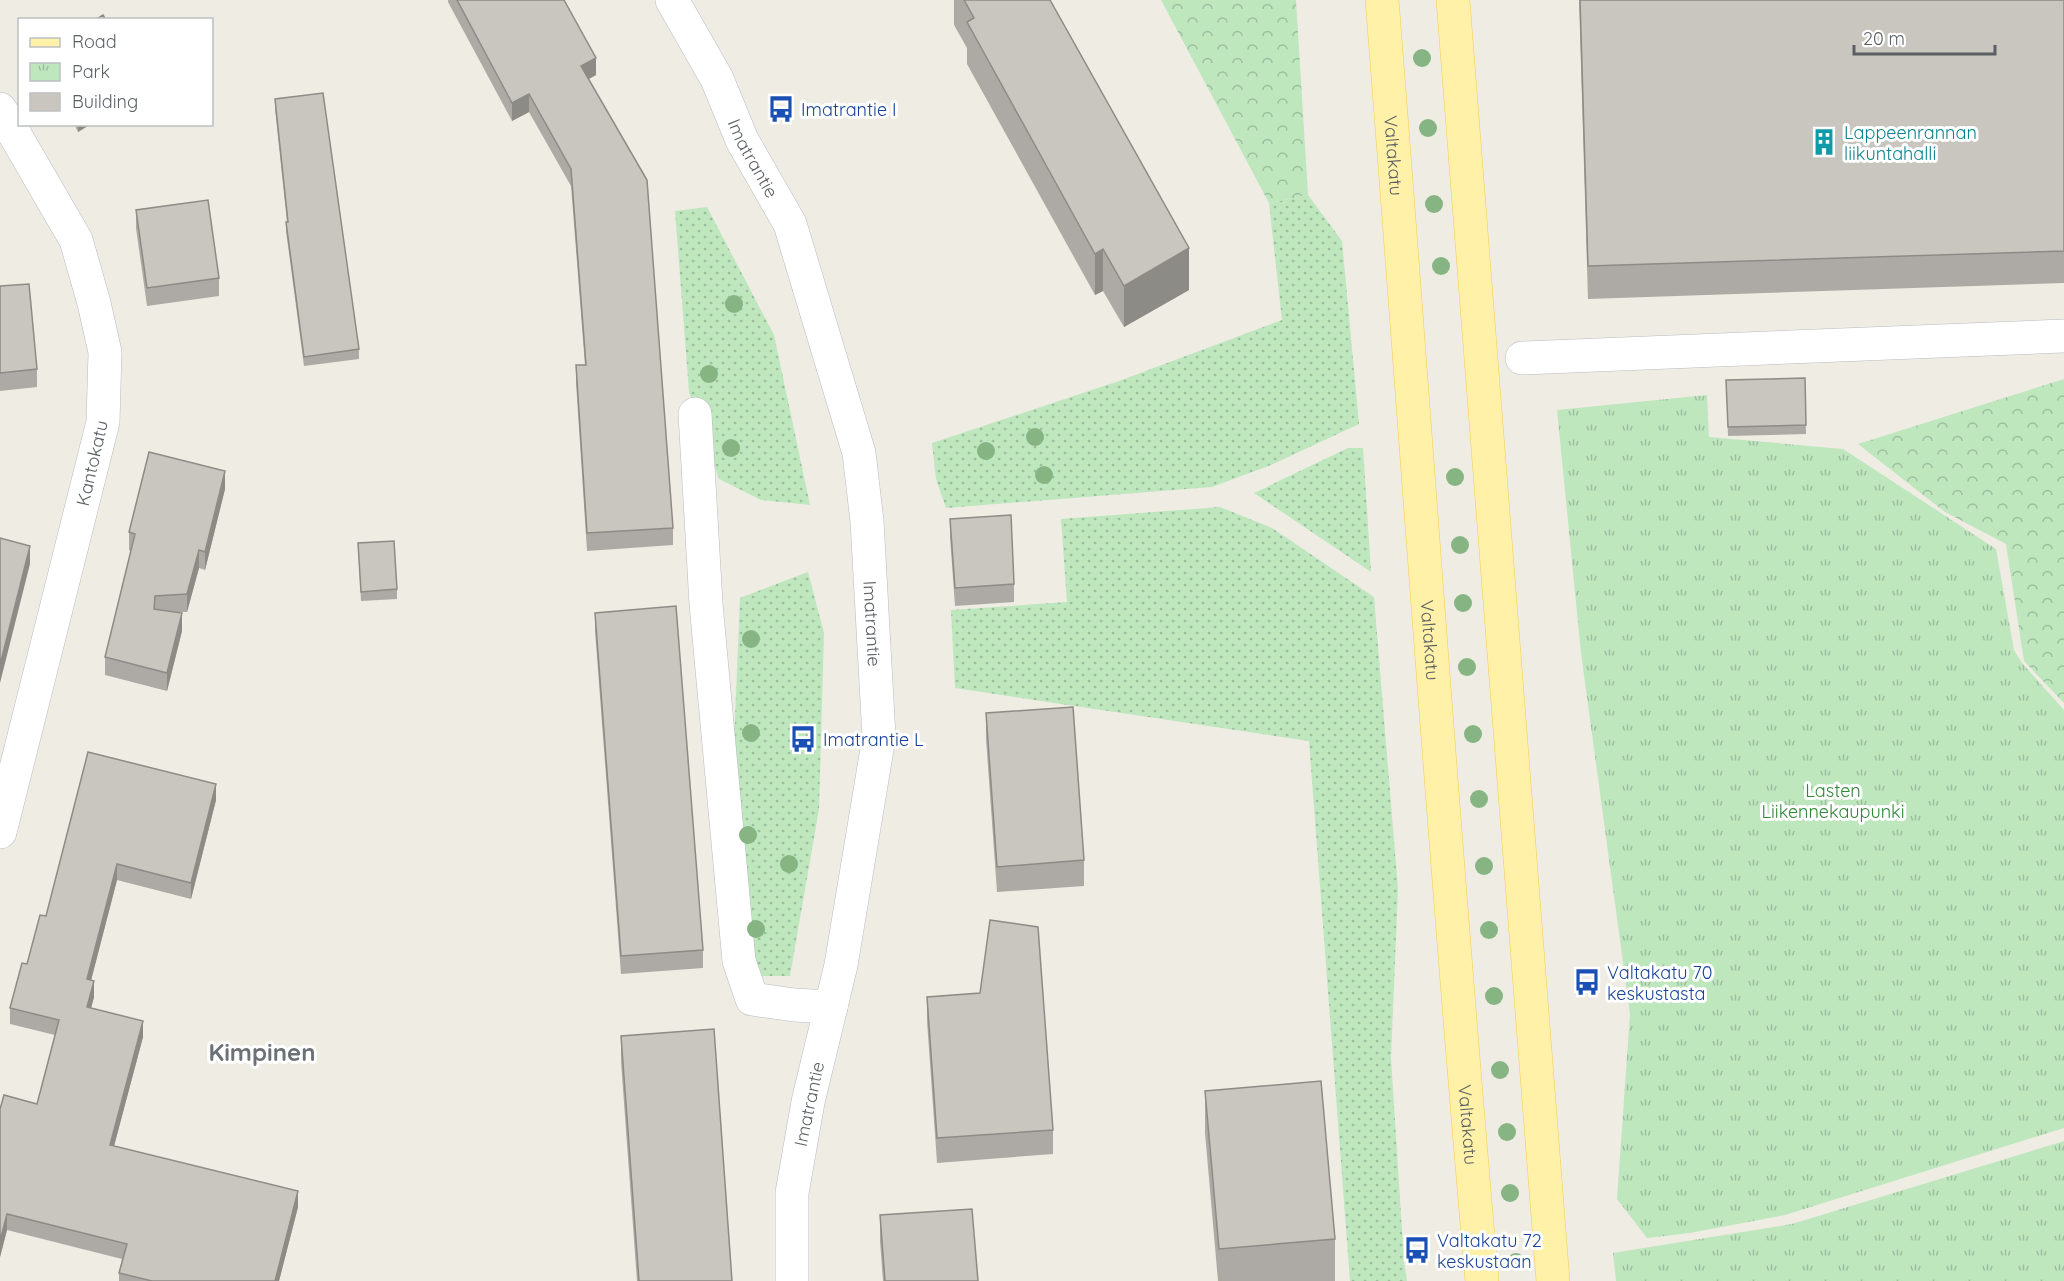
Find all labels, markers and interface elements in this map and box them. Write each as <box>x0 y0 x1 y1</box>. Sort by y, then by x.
legend <box>18 18 213 126</box>
scale bar <box>1854 18 1995 56</box>
text: 20 m <box>1863 27 1905 50</box>
text: Road <box>72 30 117 53</box>
text: Park <box>72 60 110 83</box>
text: Building <box>72 90 138 113</box>
bus stop icon: Imatrantie I <box>766 94 796 124</box>
place label: Imatrantie I <box>801 98 897 121</box>
street label: Valtakatu <box>1380 114 1409 197</box>
street label: Imatrantie <box>723 115 784 201</box>
place label: Lappeenrannan liikuntahalli <box>1844 121 1977 165</box>
building icon: Lappeenrannan liikuntahalli <box>1809 127 1839 157</box>
street label: Kantokatu <box>71 418 113 508</box>
street label: Imatrantie <box>859 580 887 667</box>
street label: Valtakatu <box>1416 599 1445 681</box>
bus stop icon: Imatrantie L <box>788 724 818 754</box>
place label: Imatrantie L <box>823 728 924 751</box>
park label: Lasten Liikennekaupunki <box>1761 779 1905 823</box>
place label: Valtakatu 70 keskustasta <box>1607 961 1712 1005</box>
bus stop icon: Valtakatu 70 keskustasta <box>1572 967 1602 997</box>
district label: Kimpinen <box>208 1037 316 1067</box>
street label: Imatrantie <box>789 1060 829 1148</box>
street label: Valtakatu <box>1454 1084 1483 1166</box>
place label: Valtakatu 72 keskustaan <box>1437 1229 1542 1273</box>
bus stop icon: Valtakatu 72 keskustaan <box>1402 1235 1432 1265</box>

